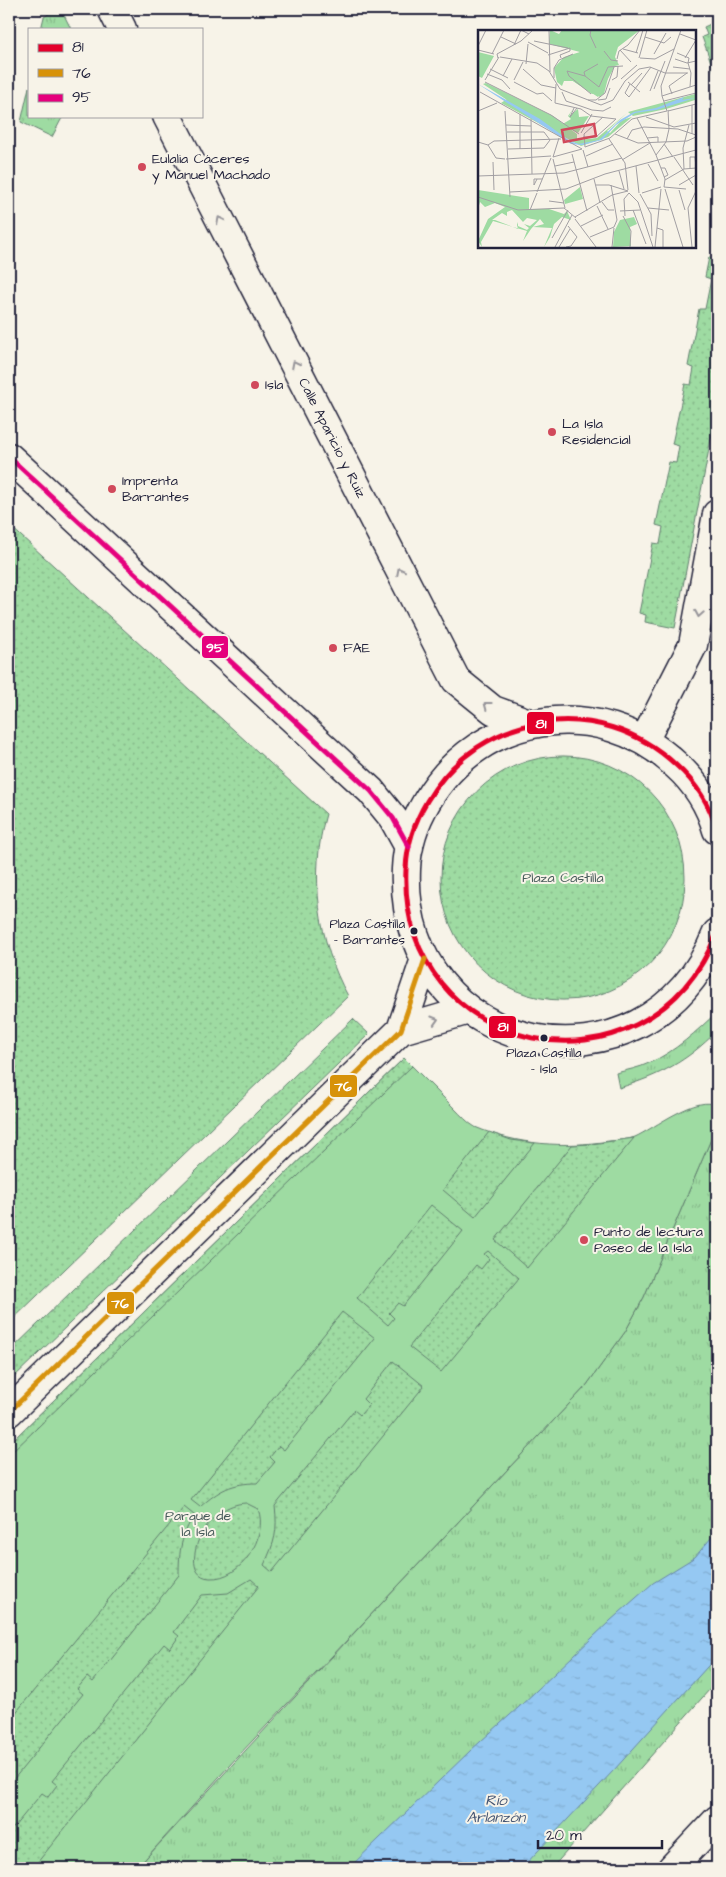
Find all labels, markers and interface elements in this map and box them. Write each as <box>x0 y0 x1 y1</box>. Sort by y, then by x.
legend <box>28 28 202 118</box>
inset map <box>478 30 696 248</box>
text: 81 <box>72 37 84 58</box>
text: 76 <box>72 63 91 84</box>
text: 95 <box>72 87 92 108</box>
place label: Eulalia Cáceres y Manuel Machado <box>152 149 270 185</box>
marker: Eulalia Cáceres y Manuel Machado <box>136 161 148 173</box>
one-way arrow <box>216 216 226 225</box>
one-way arrow <box>291 361 301 370</box>
place label: Isla <box>265 375 283 395</box>
street label: Calle Aparicio y Ruiz <box>293 375 371 502</box>
marker: Isla <box>249 379 261 391</box>
place label: La Isla Residencial <box>562 414 631 450</box>
marker: La Isla Residencial <box>546 426 558 438</box>
place label: Imprenta Barrantes <box>122 471 189 507</box>
marker: Imprenta Barrantes <box>106 483 118 495</box>
one-way arrow <box>396 568 406 577</box>
one-way arrow <box>694 609 705 618</box>
line badge: 95 <box>201 635 229 659</box>
text: 95 <box>206 638 225 658</box>
place label: FAE <box>343 638 371 658</box>
marker: FAE <box>327 642 339 654</box>
one-way arrow <box>484 703 493 711</box>
line badge: 81 <box>526 711 555 735</box>
text: 81 <box>536 714 547 734</box>
park label: Plaza Castilla <box>522 868 604 888</box>
place label: Plaza Castilla – Barrantes <box>330 915 405 949</box>
marker: Plaza Castilla – Barrantes <box>409 926 419 936</box>
one-way arrow <box>431 1015 439 1025</box>
line badge: 81 <box>488 1015 517 1039</box>
text: 81 <box>498 1017 509 1037</box>
marker: Plaza Castilla – Isla <box>539 1033 549 1043</box>
place label: Plaza Castilla – Isla <box>506 1044 582 1078</box>
line badge: 76 <box>329 1074 358 1098</box>
text: 76 <box>333 1077 352 1097</box>
place label: Punto de lectura Paseo de la Isla <box>594 1222 703 1258</box>
marker: Punto de lectura Paseo de la Isla <box>578 1234 590 1246</box>
line badge: 76 <box>106 1291 135 1315</box>
text: 76 <box>110 1294 129 1314</box>
park label: Parque de la Isla <box>165 1506 231 1542</box>
water label: Río Arlanzón <box>467 1790 527 1828</box>
scale bar <box>538 1817 662 1849</box>
text: 20 m <box>546 1825 582 1846</box>

